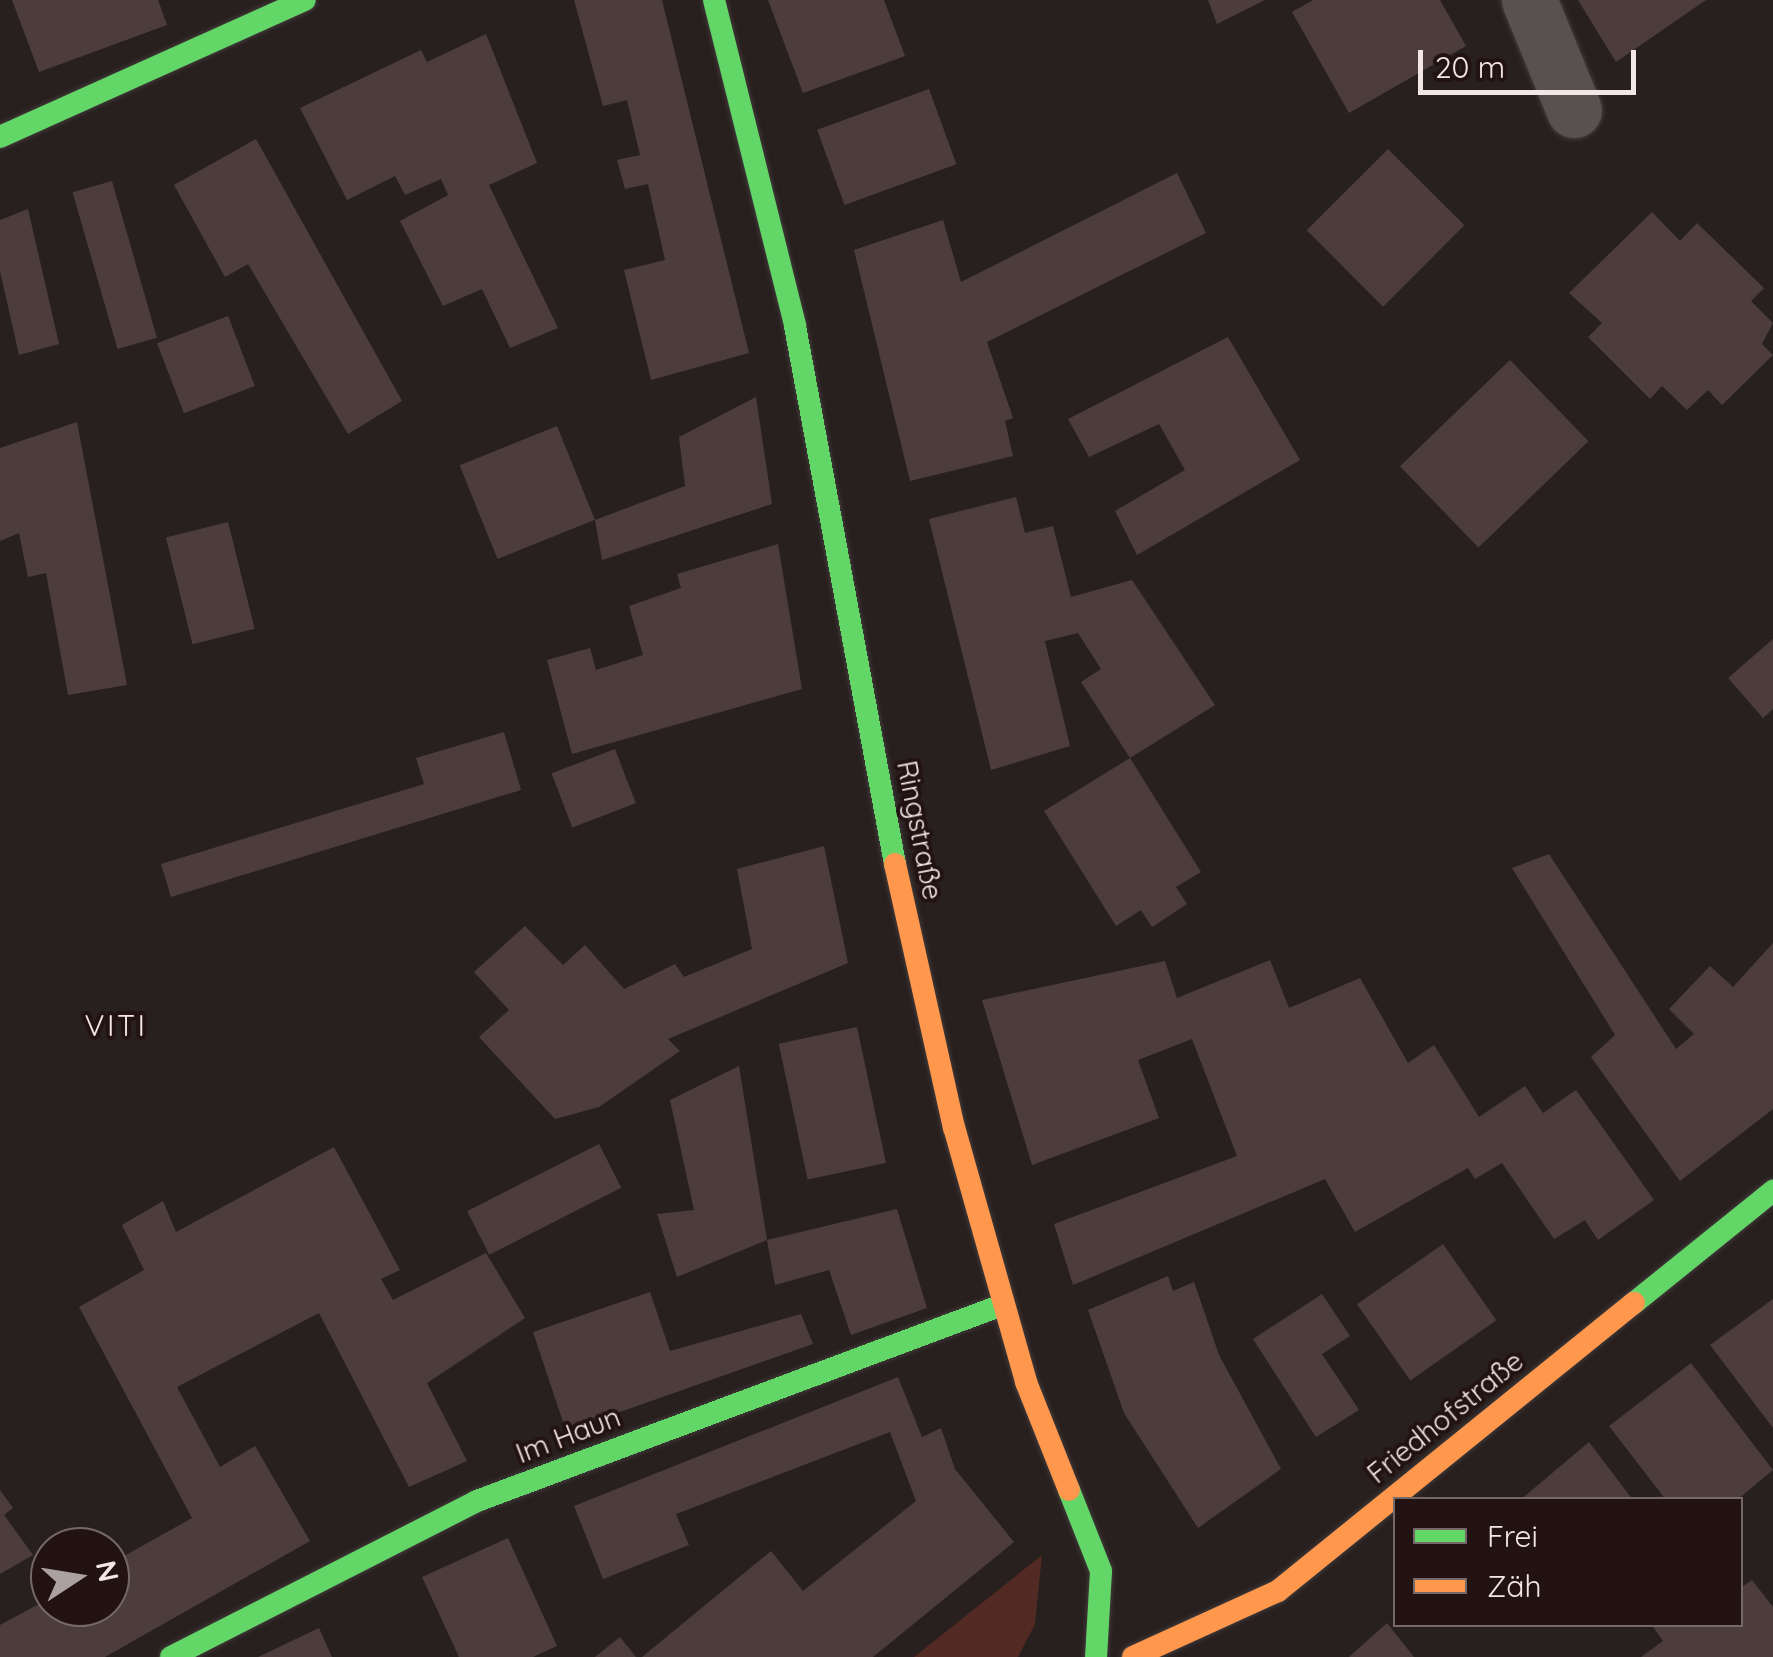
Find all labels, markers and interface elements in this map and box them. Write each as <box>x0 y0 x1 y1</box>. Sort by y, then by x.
scale bar <box>1423 30 1640 92</box>
text: 20 m <box>1435 48 1505 86</box>
street label: Ringstraße <box>890 758 950 902</box>
district label: VITI <box>84 1007 148 1043</box>
street label: Friedhofstraße <box>1360 1344 1530 1490</box>
street label: Im Haun <box>511 1400 625 1470</box>
legend <box>1393 1497 1743 1627</box>
text: Frei <box>1487 1517 1538 1555</box>
north arrow <box>30 1527 130 1627</box>
text: N <box>89 1557 127 1585</box>
text: Zäh <box>1487 1567 1542 1605</box>

